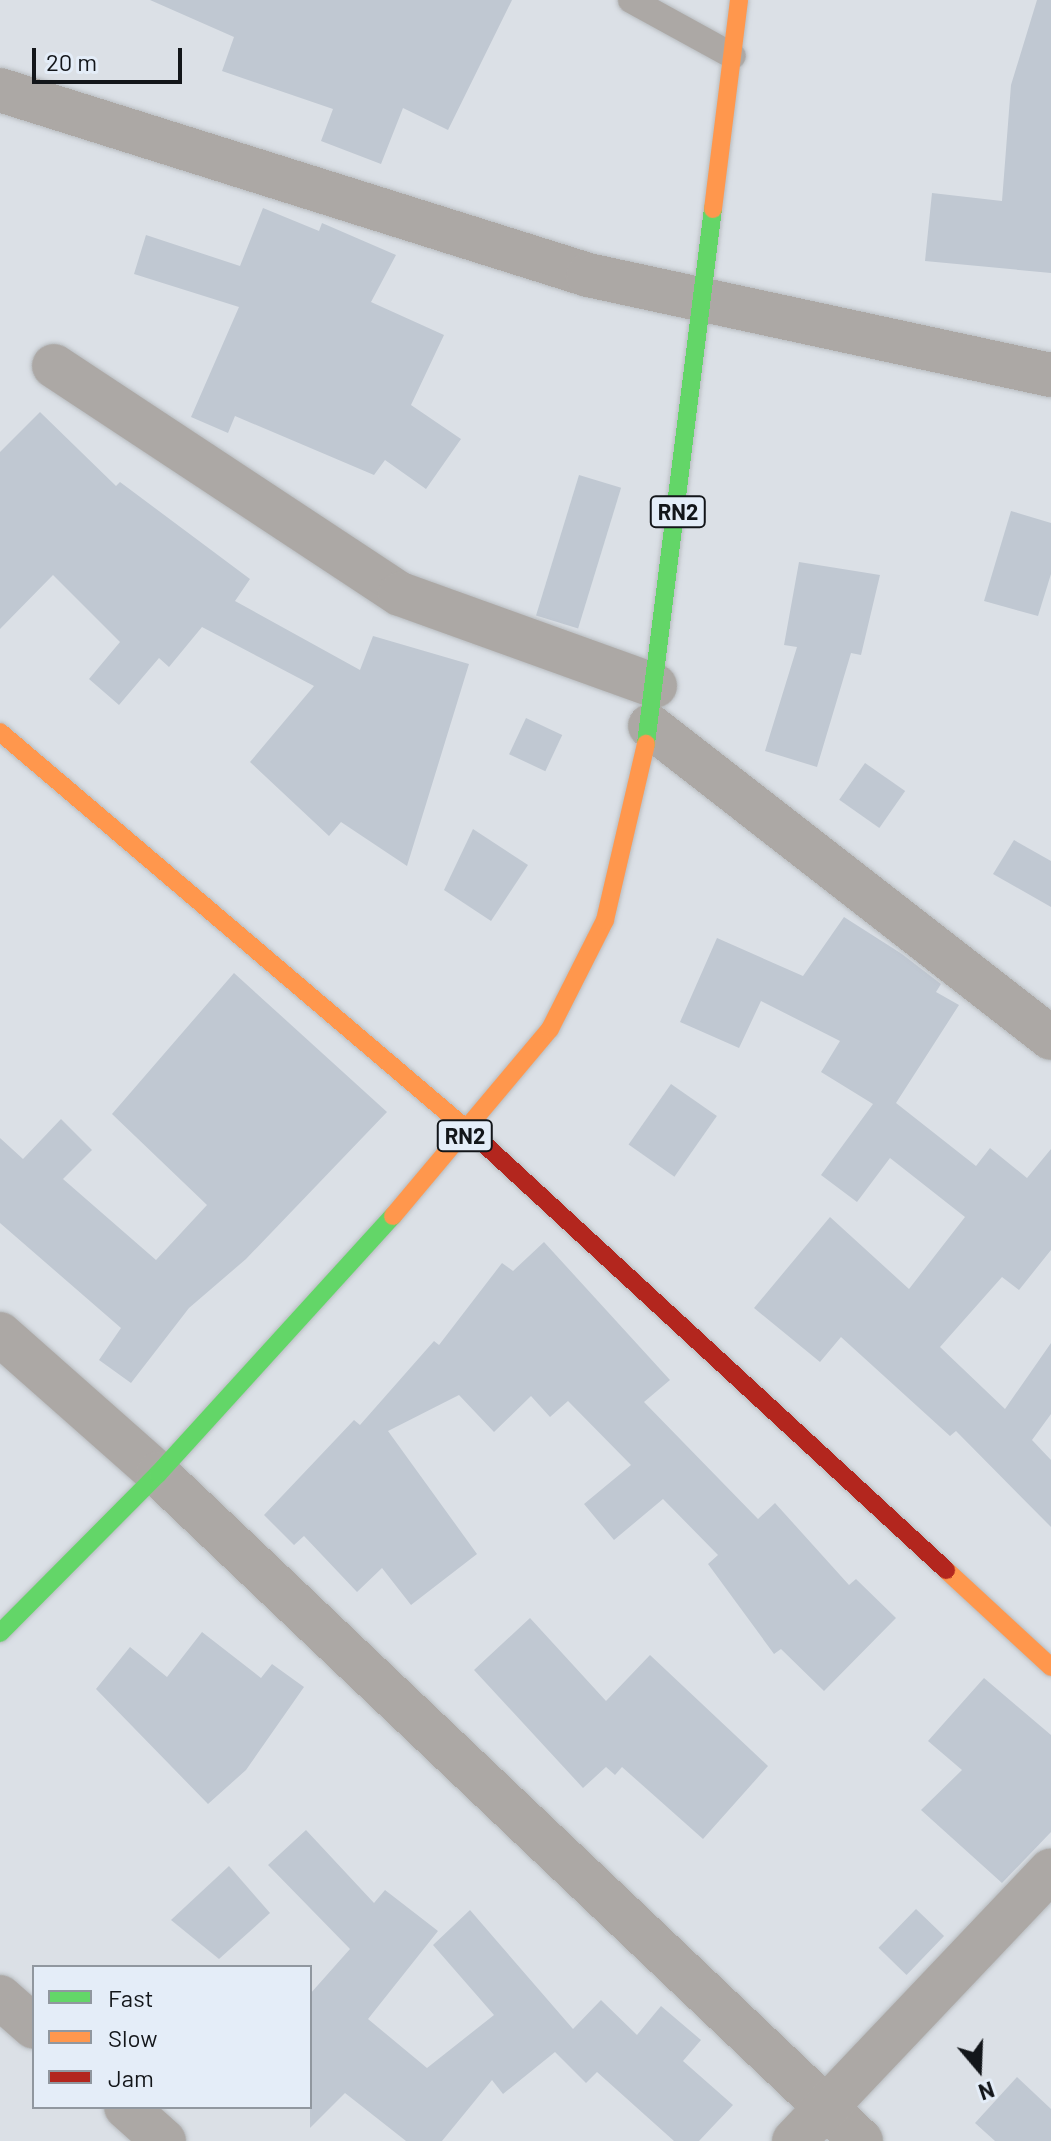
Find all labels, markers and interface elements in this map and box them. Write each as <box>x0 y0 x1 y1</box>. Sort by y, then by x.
scale bar <box>36 32 186 82</box>
text: 20 m <box>46 47 97 76</box>
road number: RN2 <box>648 494 708 530</box>
road number: RN2 <box>435 1118 495 1154</box>
legend <box>32 1965 312 2109</box>
text: Fast <box>108 1983 153 2012</box>
text: Slow <box>108 2023 157 2052</box>
north arrow <box>939 2029 1019 2109</box>
text: Jam <box>108 2063 154 2092</box>
text: N <box>976 2077 998 2106</box>

